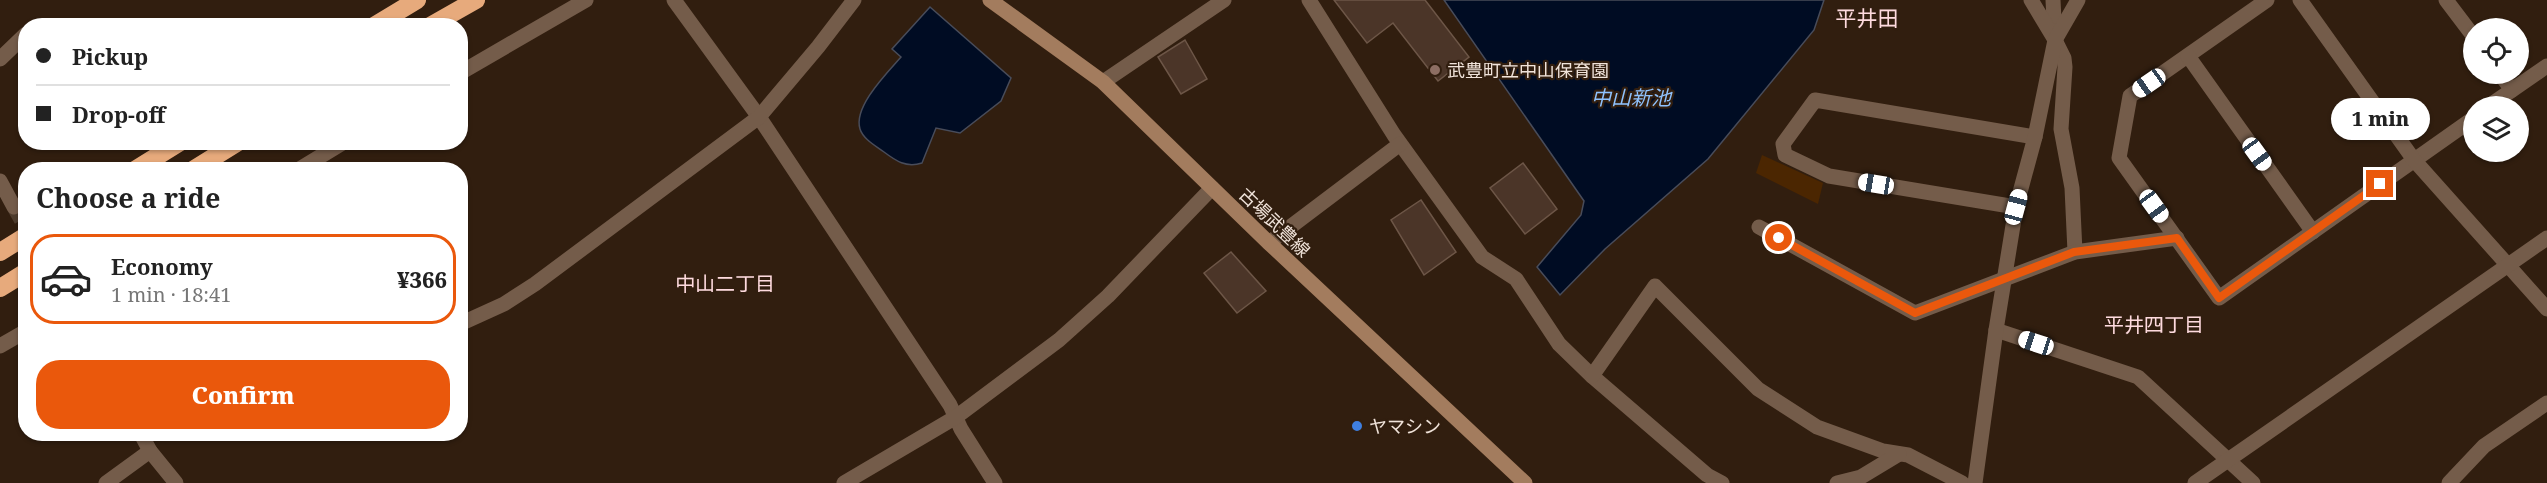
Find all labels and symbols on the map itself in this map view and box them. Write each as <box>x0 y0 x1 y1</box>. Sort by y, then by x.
district label: 平井田 <box>1836 4 1899 32</box>
place label: 武豊町立中山保育園 <box>1447 58 1609 82</box>
marker: 武豊町立中山保育園 <box>1428 63 1442 77</box>
car <box>2129 65 2169 101</box>
water label: 中山新池 <box>1591 84 1673 111</box>
callout: 1 min <box>2330 97 2430 139</box>
car <box>2239 134 2275 174</box>
route end <box>2366 170 2393 197</box>
car <box>1857 172 1895 196</box>
street label: 古場武豊線 <box>1234 182 1316 262</box>
car <box>2136 186 2172 226</box>
car <box>2003 187 2029 227</box>
route start <box>1765 224 1792 251</box>
district label: 中山二丁目 <box>675 270 775 297</box>
district label: 平井四丁目 <box>2104 311 2204 338</box>
car <box>2016 329 2056 357</box>
place label: ヤマシン <box>1369 414 1441 438</box>
marker: ヤマシン <box>1350 419 1364 433</box>

